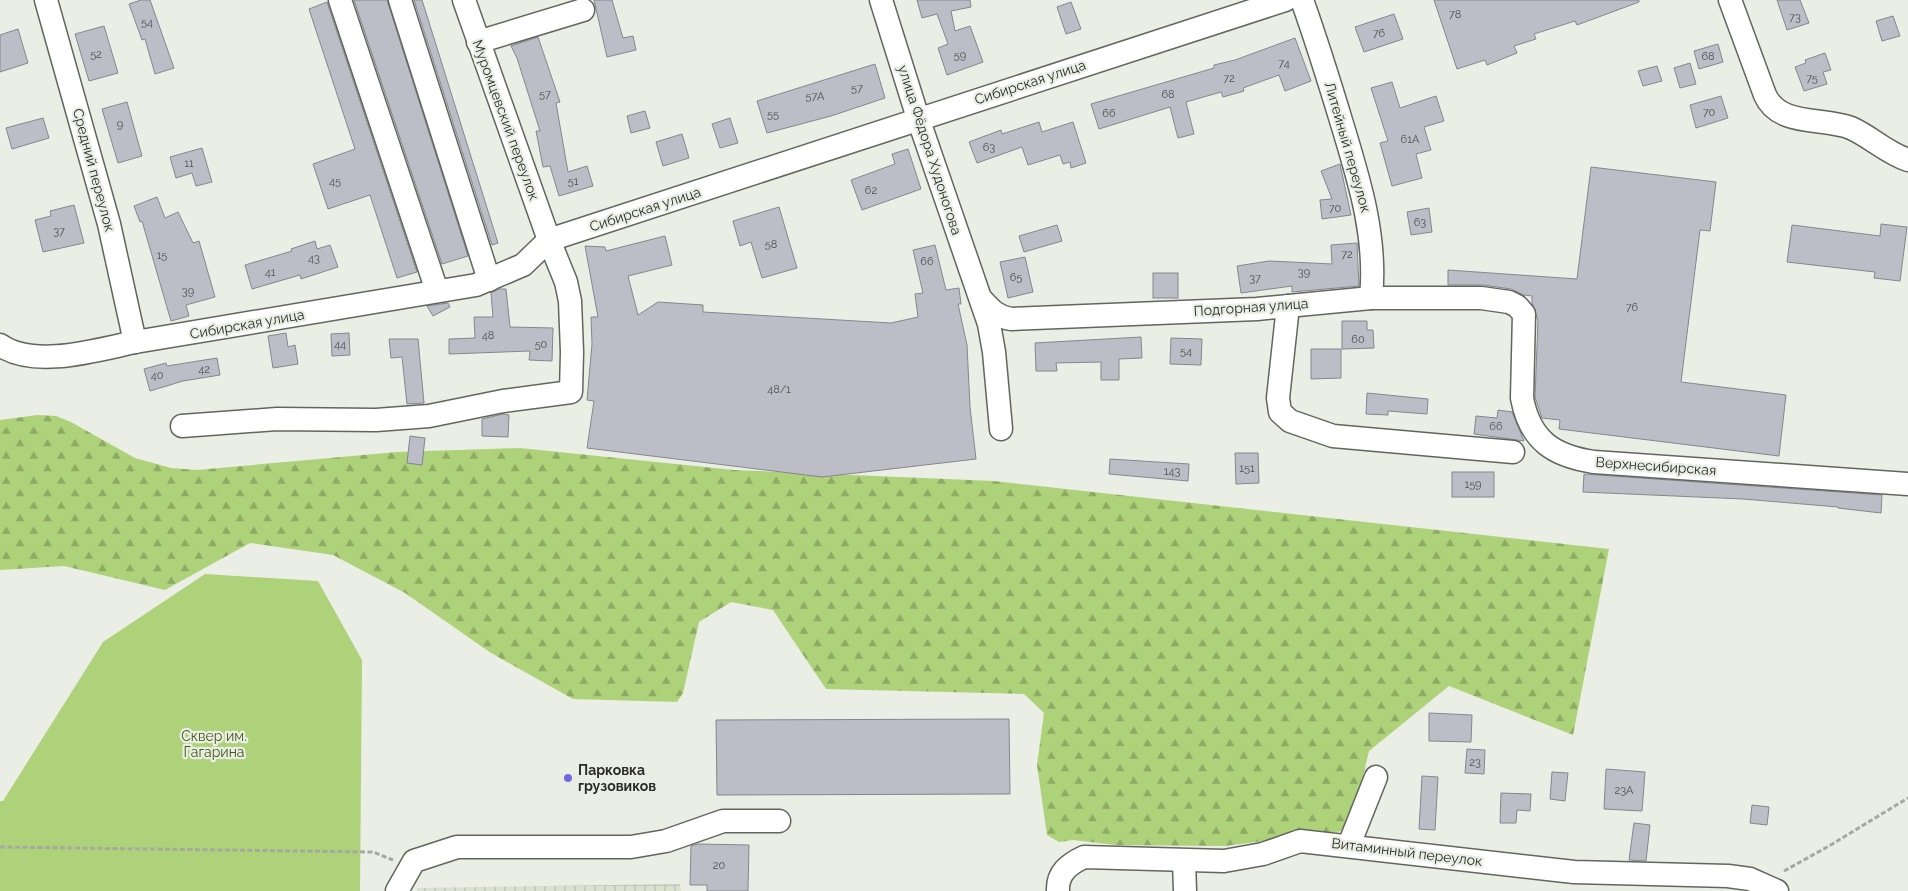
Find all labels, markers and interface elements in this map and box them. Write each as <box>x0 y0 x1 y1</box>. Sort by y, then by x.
house number: 78 <box>1449 8 1461 21</box>
house number: 73 <box>1789 11 1801 24</box>
house number: 54 <box>141 16 153 29</box>
house number: 76 <box>1373 27 1386 40</box>
street label: Муромцевский переулок <box>469 38 543 202</box>
house number: 52 <box>90 48 102 61</box>
house number: 59 <box>954 49 966 62</box>
house number: 68 <box>1701 50 1715 63</box>
street label: Сибирская улица <box>972 56 1088 108</box>
house number: 74 <box>1278 57 1290 70</box>
street label: улица Фёдора Худоногова <box>895 63 965 237</box>
house number: 72 <box>1223 72 1235 85</box>
house number: 75 <box>1806 72 1818 85</box>
street label: Литейный переулок <box>1322 80 1374 214</box>
house number: 57 <box>851 82 863 95</box>
house number: 57 <box>539 88 551 101</box>
house number: 68 <box>1161 88 1175 101</box>
house number: 57А <box>806 90 825 103</box>
house number: 70 <box>1703 106 1716 119</box>
street label: Средний переулок <box>70 107 118 233</box>
house number: 66 <box>1102 107 1116 120</box>
house number: 55 <box>767 108 779 121</box>
house number: 9 <box>117 118 123 131</box>
house number: 61А <box>1401 133 1420 146</box>
house number: 63 <box>983 141 995 154</box>
house number: 11 <box>184 157 194 170</box>
house number: 45 <box>329 175 341 188</box>
house number: 51 <box>568 175 579 188</box>
street label: Сибирская улица <box>587 183 703 235</box>
house number: 62 <box>865 184 877 197</box>
house number: 70 <box>1329 202 1342 215</box>
house number: 63 <box>1414 216 1426 229</box>
house number: 37 <box>53 225 65 238</box>
house number: 58 <box>765 238 777 251</box>
house number: 72 <box>1341 248 1353 261</box>
house number: 15 <box>157 249 167 262</box>
house number: 43 <box>308 252 320 265</box>
house number: 66 <box>920 255 934 268</box>
house number: 41 <box>265 266 276 279</box>
house number: 39 <box>1298 266 1310 279</box>
house number: 65 <box>1010 271 1022 284</box>
house number: 37 <box>1249 272 1261 285</box>
house number: 39 <box>182 285 194 298</box>
street label: Подгорная улица <box>1193 295 1309 319</box>
house number: 76 <box>1626 301 1639 314</box>
street label: Сибирская улица <box>188 306 306 342</box>
house number: 48 <box>482 329 494 342</box>
house number: 60 <box>1351 333 1365 346</box>
house number: 44 <box>334 338 346 351</box>
house number: 50 <box>535 338 548 351</box>
house number: 54 <box>1180 345 1192 358</box>
house number: 42 <box>198 363 210 376</box>
house number: 40 <box>151 369 164 382</box>
house number: 48/1 <box>767 383 791 396</box>
house number: 66 <box>1489 420 1503 433</box>
street label: Верхнесибирская <box>1595 454 1717 478</box>
house number: 151 <box>1239 462 1255 475</box>
house number: 143 <box>1164 465 1180 478</box>
house number: 159 <box>1464 478 1482 491</box>
park label: Сквер им. Гагарина <box>181 728 247 760</box>
house number: 23 <box>1469 756 1481 769</box>
place label: Парковка грузовиков <box>578 762 656 794</box>
marker: Парковка грузовиков <box>562 772 574 784</box>
house number: 23А <box>1614 784 1634 797</box>
street label: Витаминный переулок <box>1331 835 1483 869</box>
house number: 20 <box>713 859 725 872</box>

